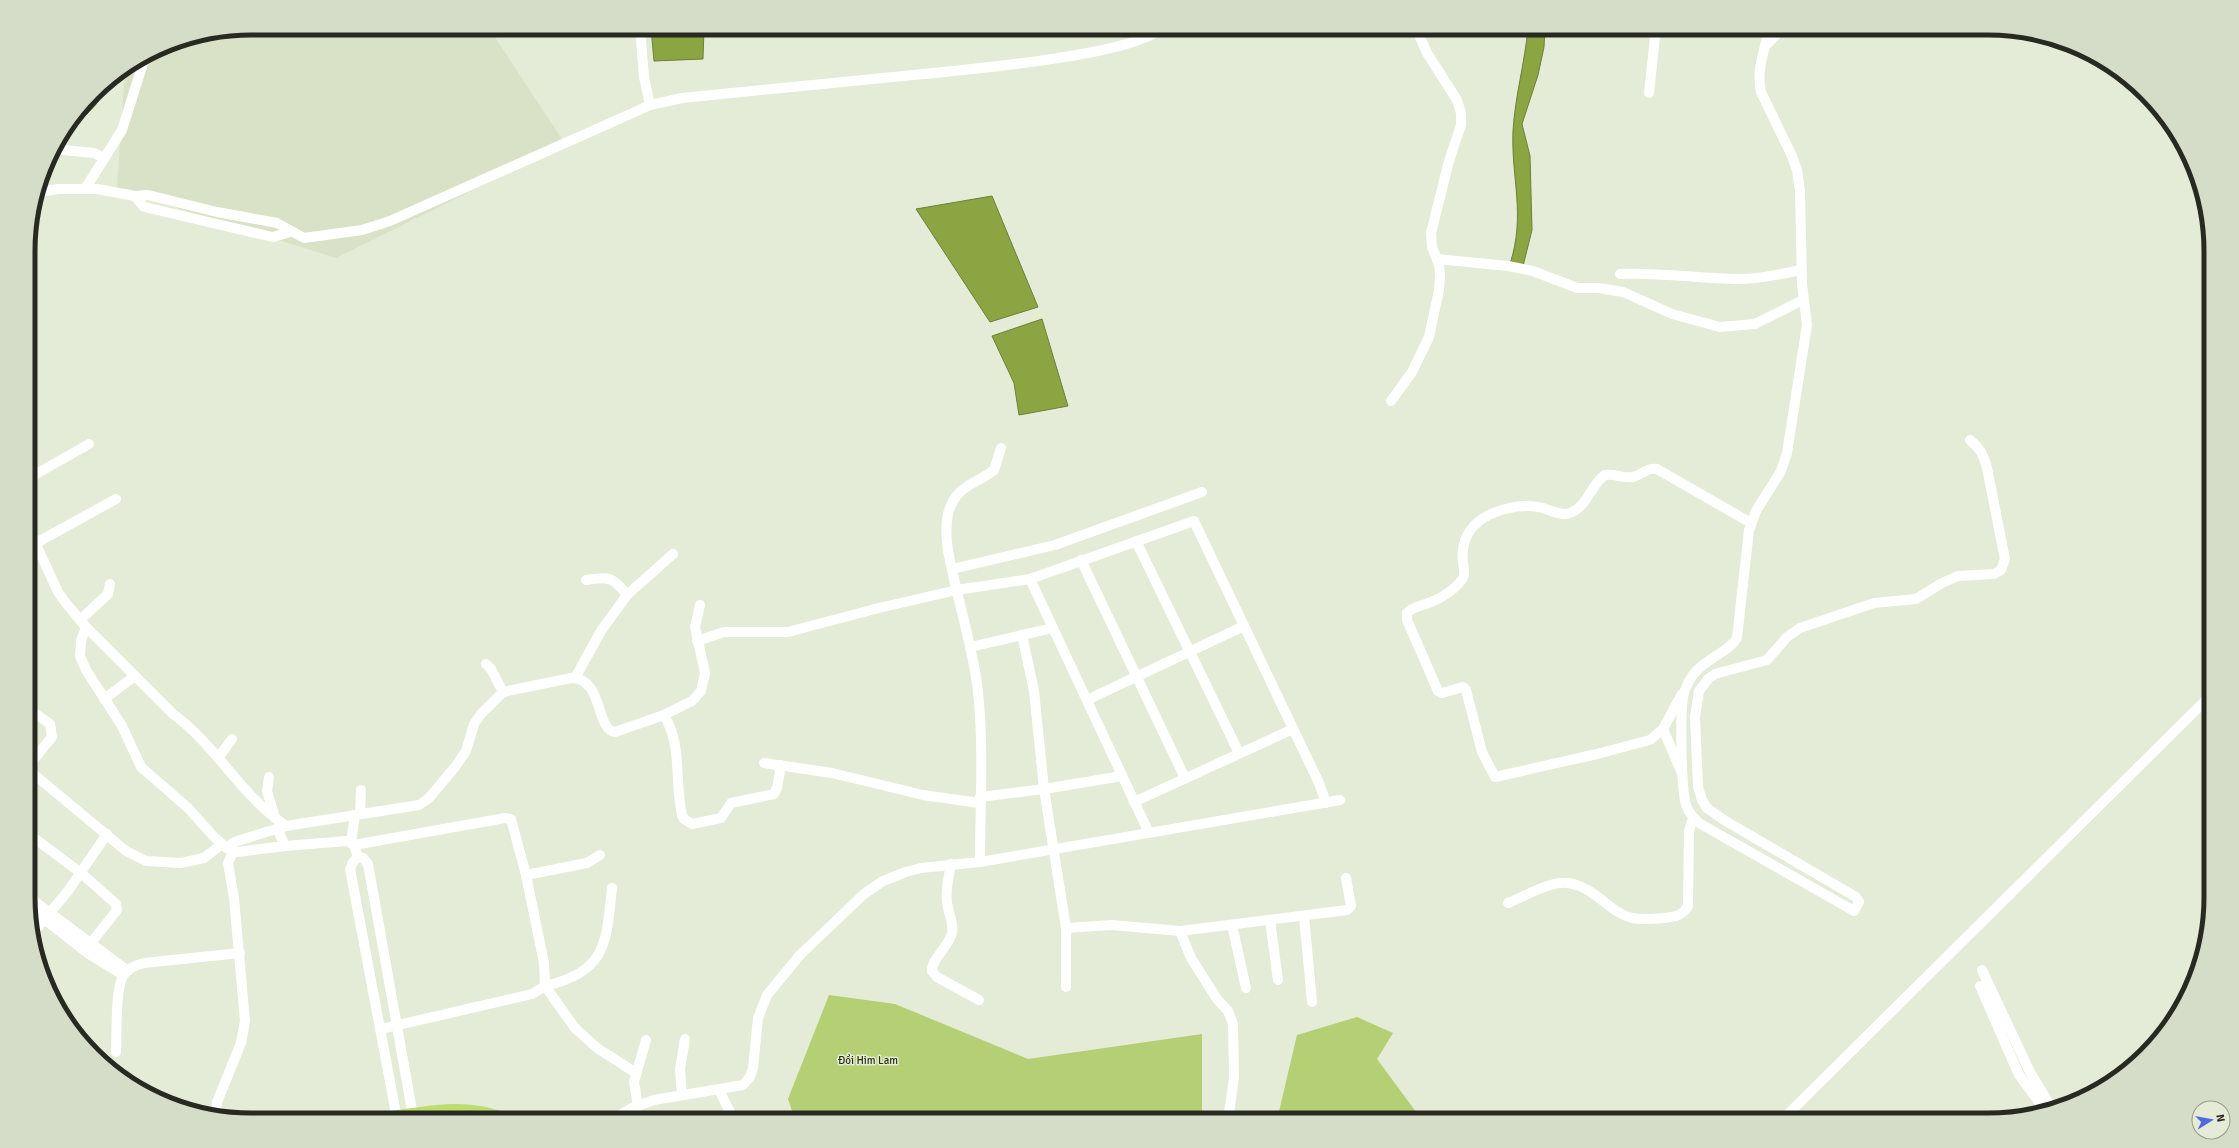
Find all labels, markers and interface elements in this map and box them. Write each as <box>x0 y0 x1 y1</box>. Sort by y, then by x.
park label: Đồi Him Lam <box>838 1053 898 1067</box>
north arrow <box>2191 1100 2231 1140</box>
text: N <box>2213 1113 2227 1123</box>

